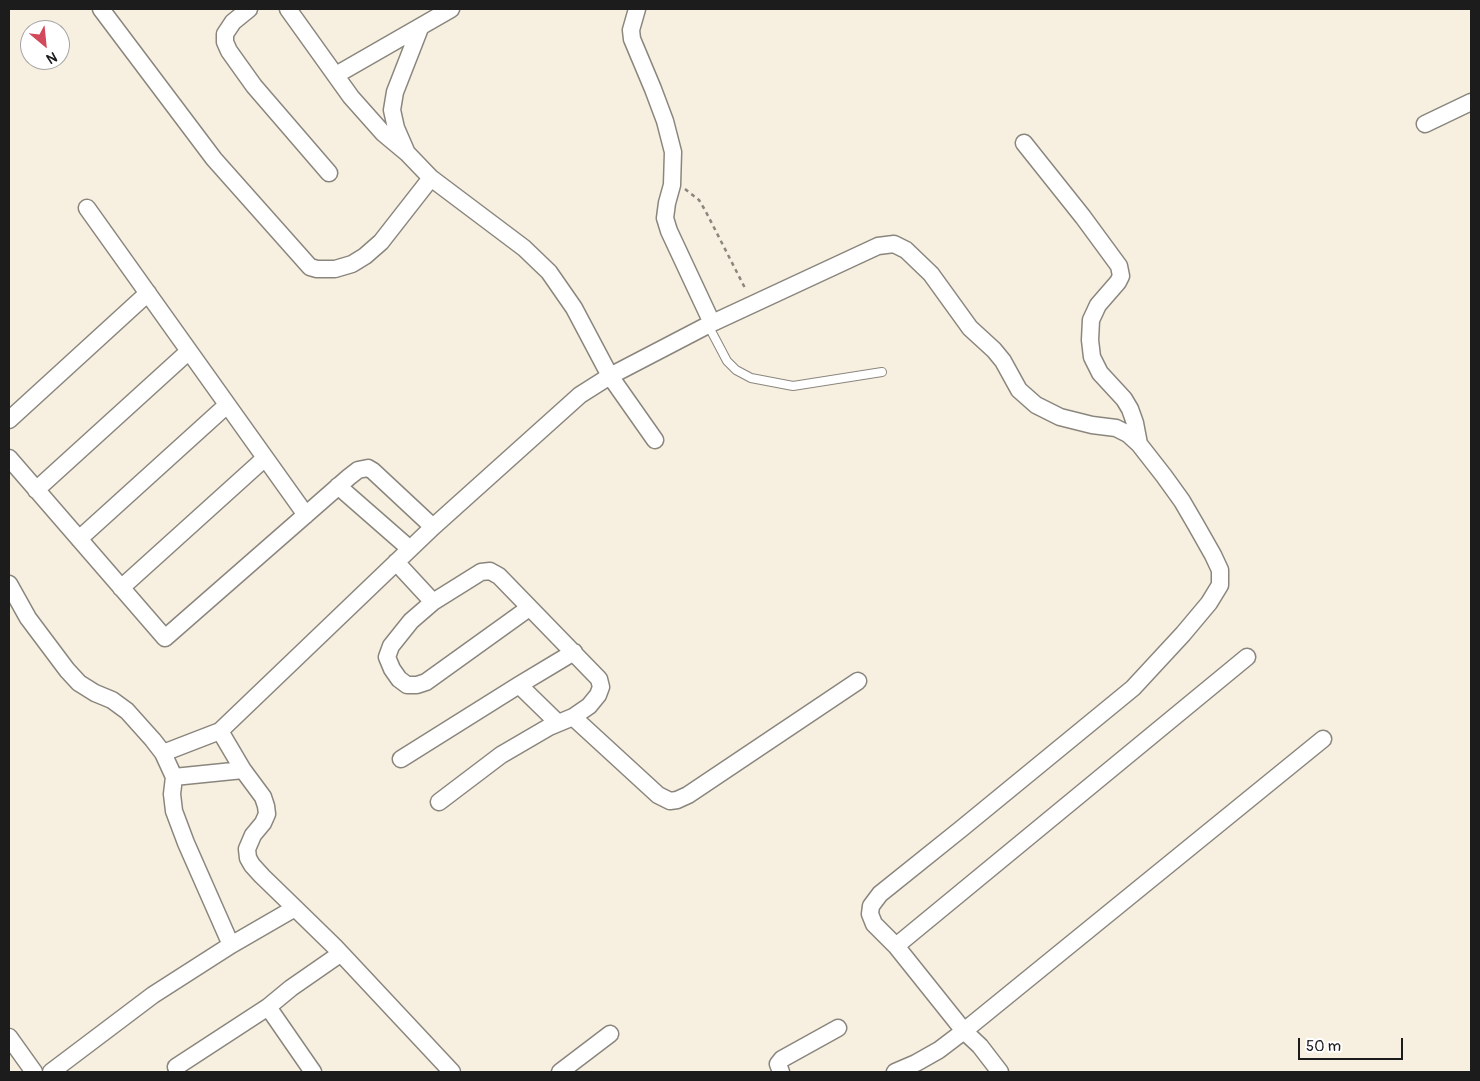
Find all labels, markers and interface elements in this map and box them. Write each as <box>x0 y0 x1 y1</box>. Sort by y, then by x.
north arrow <box>20 20 70 70</box>
text: N <box>44 48 60 68</box>
scale bar <box>1300 1028 1405 1060</box>
text: 50 m <box>1306 1037 1341 1056</box>

